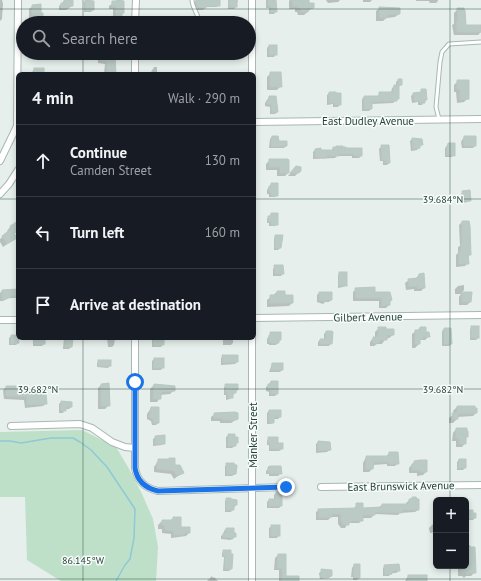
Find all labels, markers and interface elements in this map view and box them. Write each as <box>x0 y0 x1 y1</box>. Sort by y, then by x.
search box <box>16 16 256 60</box>
icon: search <box>30 27 52 49</box>
text: Search here <box>62 29 138 48</box>
text: 4 min <box>32 87 73 109</box>
text: Walk · 290 m <box>168 90 240 107</box>
street label: East Dudley Avenue <box>322 114 414 128</box>
text: Continue <box>70 143 127 162</box>
icon: ahead <box>32 150 54 172</box>
text: 130 m <box>205 152 240 169</box>
text: Camden Street <box>70 162 152 179</box>
text: 39.684°N <box>423 193 463 206</box>
icon: left <box>32 222 54 244</box>
text: Turn left <box>70 223 124 242</box>
text: 160 m <box>205 224 240 241</box>
icon: arrive <box>32 294 54 316</box>
text: Arrive at destination <box>70 295 201 314</box>
street label: Gilbert Avenue <box>333 309 403 325</box>
route start <box>126 373 144 391</box>
text: 39.682°N <box>18 383 58 396</box>
text: 39.682°N <box>423 383 463 396</box>
street label: Manker Street <box>246 402 260 468</box>
route end <box>277 478 295 496</box>
street label: East Brunswick Avenue <box>347 478 455 494</box>
map controls <box>433 497 469 569</box>
button: + <box>433 497 469 533</box>
button: − <box>433 533 469 569</box>
text: 86.145°W <box>62 554 105 567</box>

